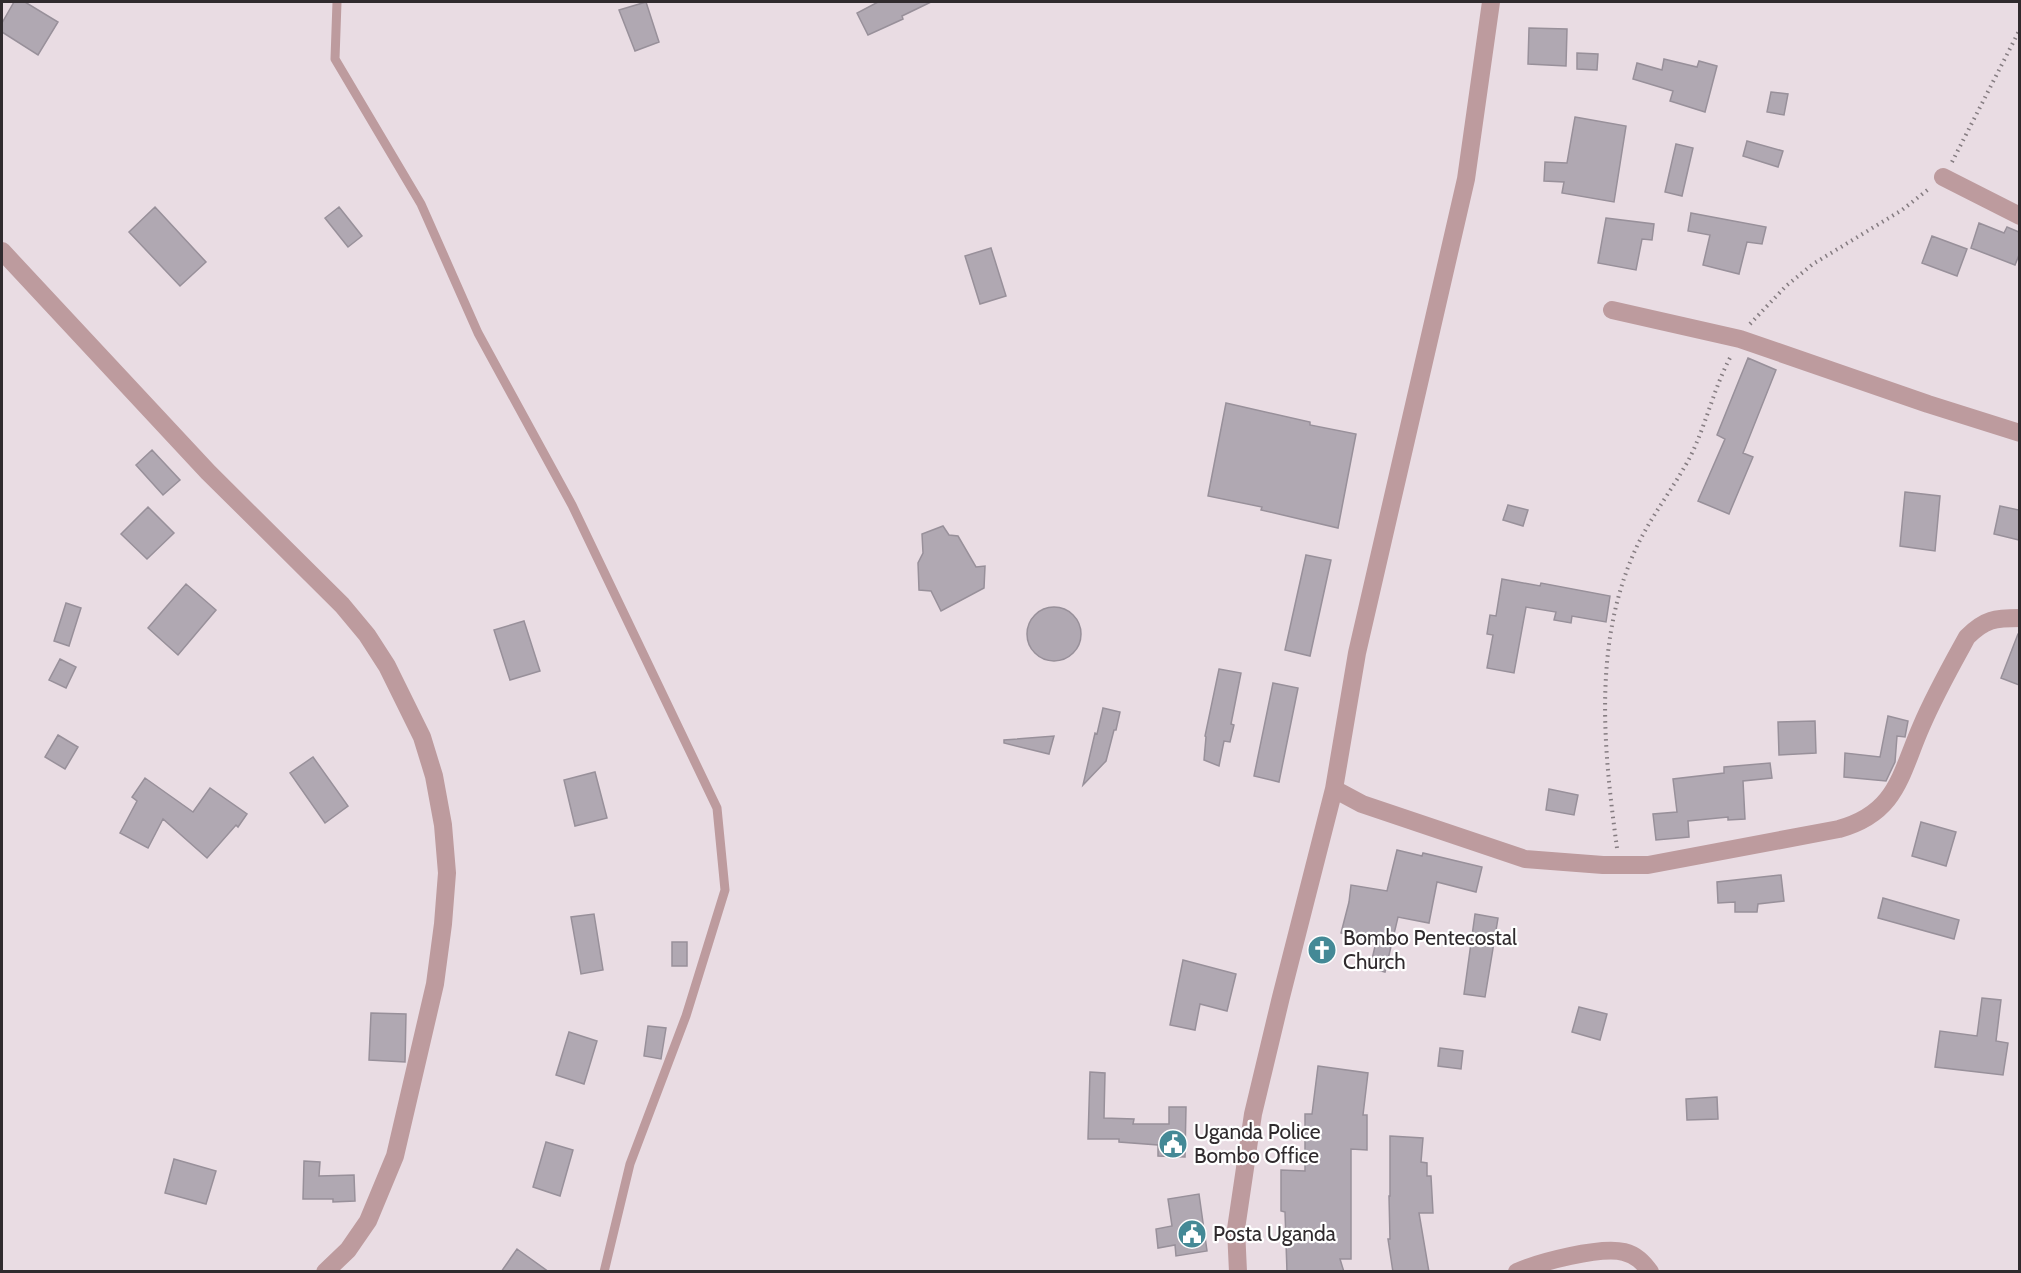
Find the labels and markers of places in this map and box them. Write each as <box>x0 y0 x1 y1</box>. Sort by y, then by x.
place label: Bombo Pentecostal Church <box>1343 925 1517 974</box>
church icon: Bombo Pentecostal Church <box>1306 934 1338 966</box>
place label: Uganda Police Bombo Office <box>1194 1119 1321 1168</box>
public building icon: Uganda Police Bombo Office <box>1157 1128 1189 1160</box>
public building icon: Posta Uganda <box>1176 1218 1208 1250</box>
place label: Posta Uganda <box>1213 1221 1336 1246</box>

